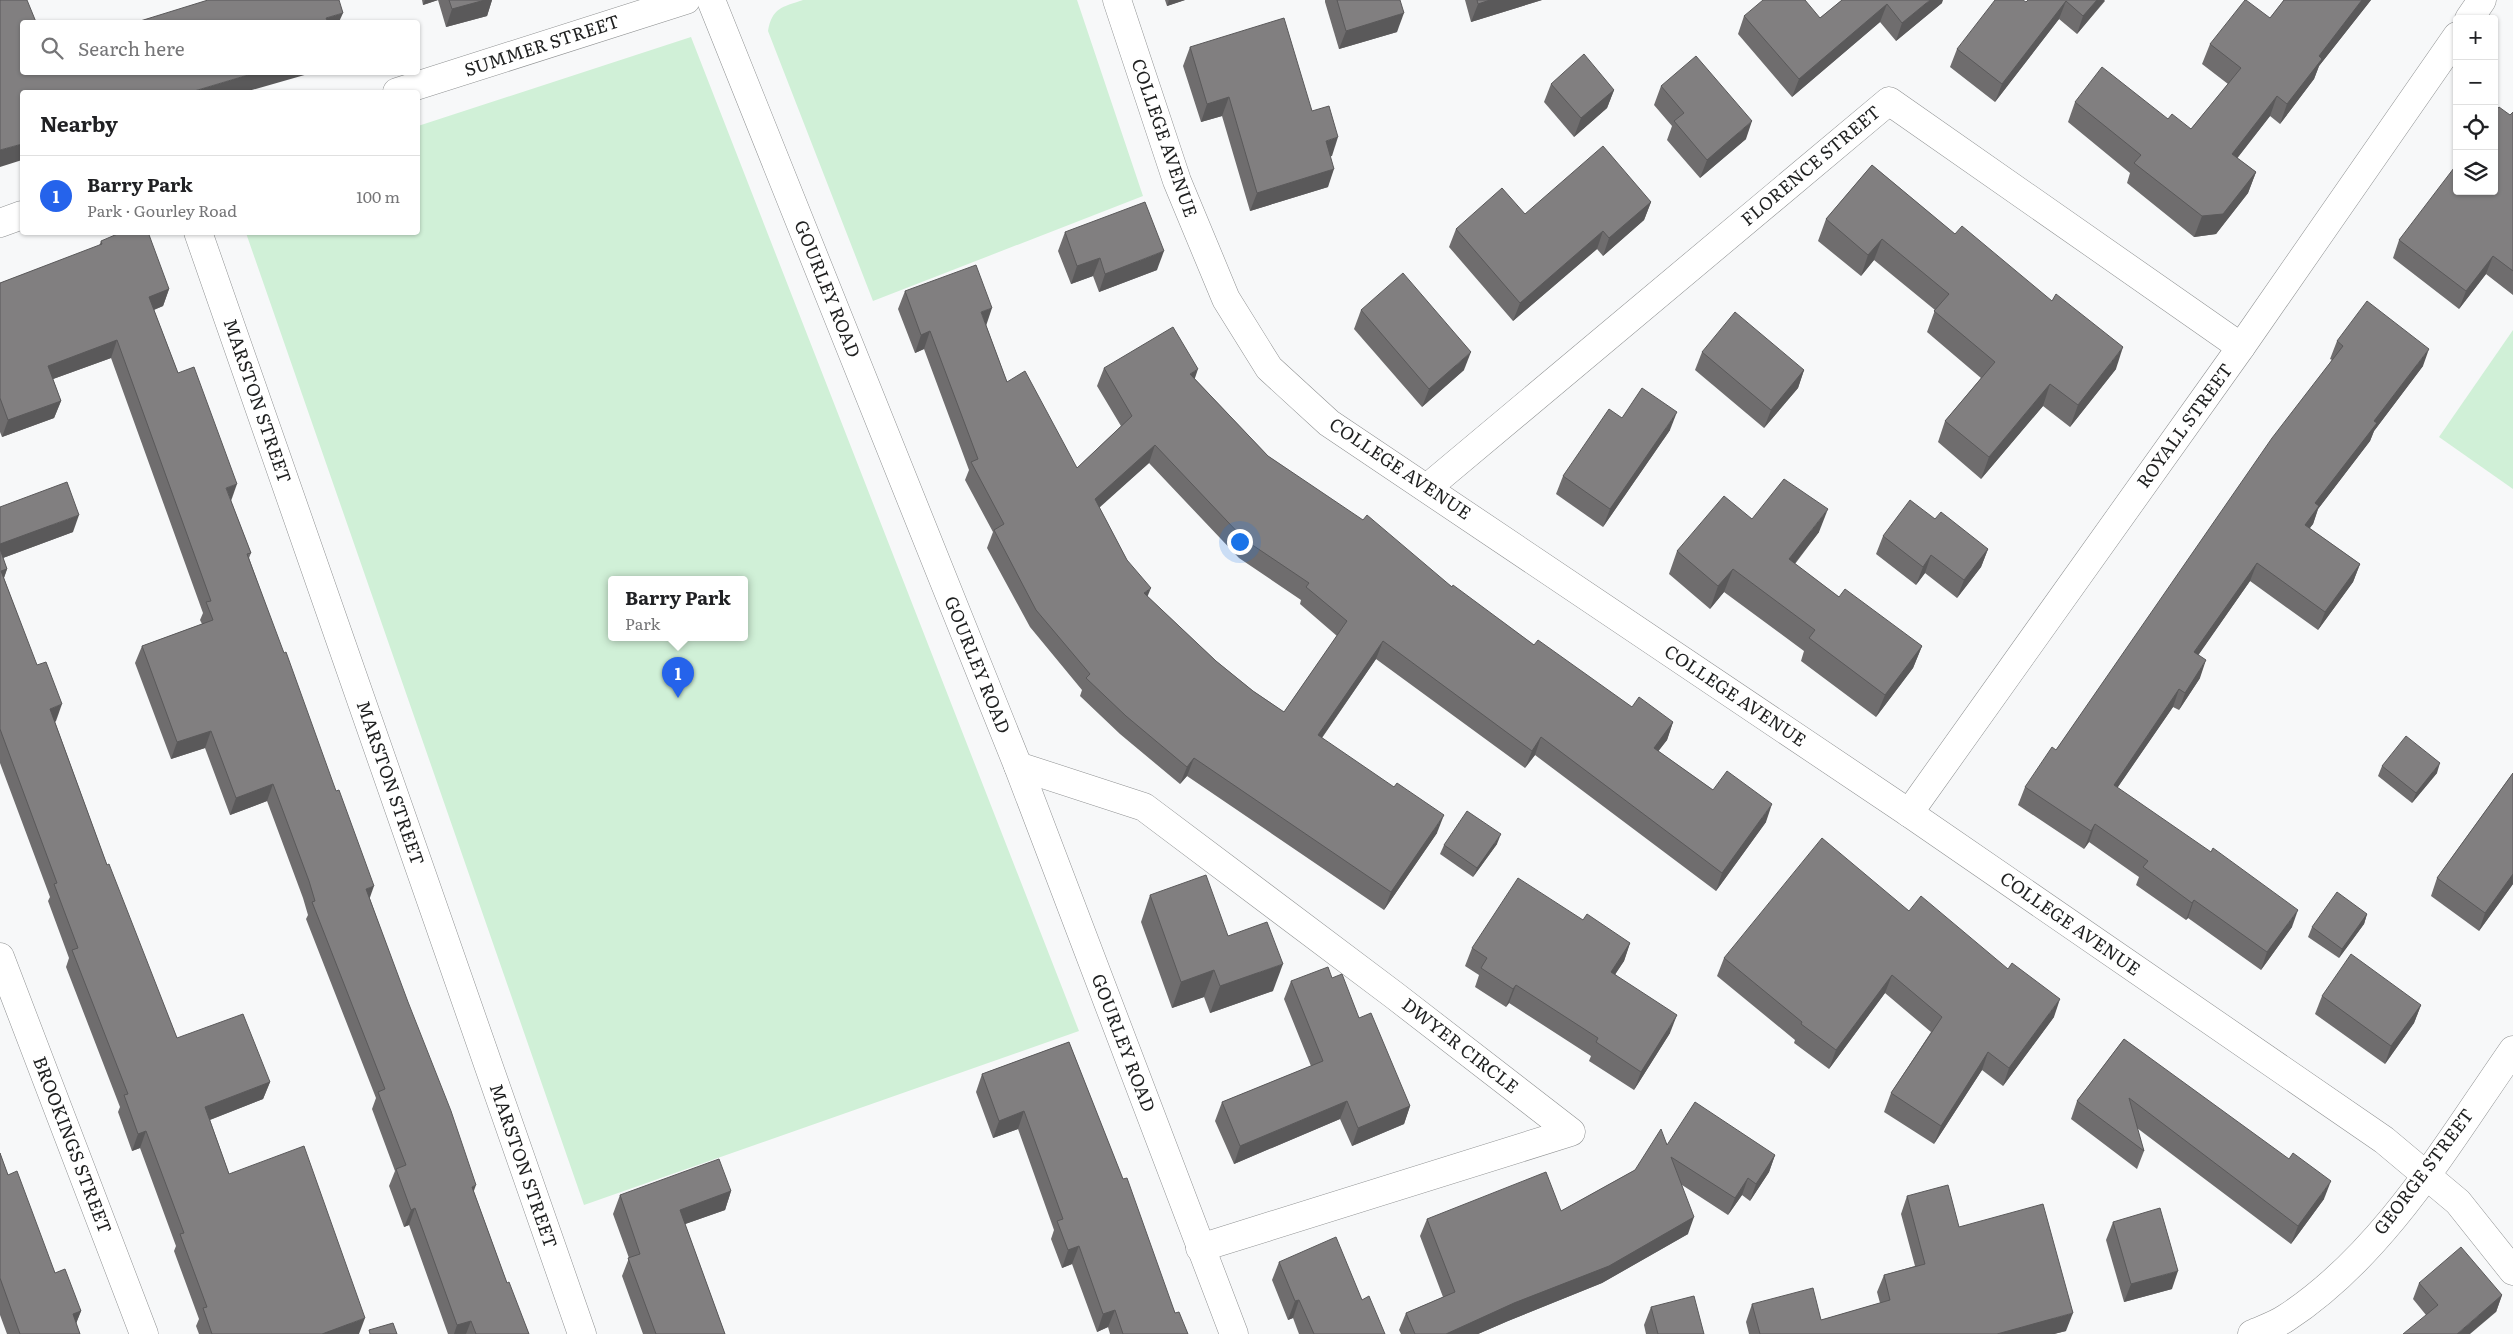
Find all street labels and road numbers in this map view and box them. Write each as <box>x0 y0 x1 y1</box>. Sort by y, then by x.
street label: SUMMER STREET <box>460 7 623 82</box>
street label: COLLEGE AVENUE <box>1126 55 1205 220</box>
street label: FLORENCE STREET <box>1734 98 1886 232</box>
street label: GOURLEY ROAD <box>789 216 868 361</box>
street label: MARSTON STREET <box>218 315 299 486</box>
street label: ROYALL STREET <box>2129 357 2238 493</box>
street label: COLLEGE AVENUE <box>1324 410 1477 525</box>
street label: GOURLEY ROAD <box>939 592 1018 737</box>
street label: COLLEGE AVENUE <box>1659 637 1812 752</box>
street label: MARSTON STREET <box>351 697 432 868</box>
street label: COLLEGE AVENUE <box>1995 864 2147 981</box>
street label: GOURLEY ROAD <box>1086 969 1163 1115</box>
street label: DWYER CIRCLE <box>1397 990 1525 1099</box>
street label: BROOKINGS STREET <box>27 1052 120 1237</box>
street label: MARSTON STREET <box>484 1080 565 1251</box>
street label: GEORGE STREET <box>2366 1102 2479 1240</box>

